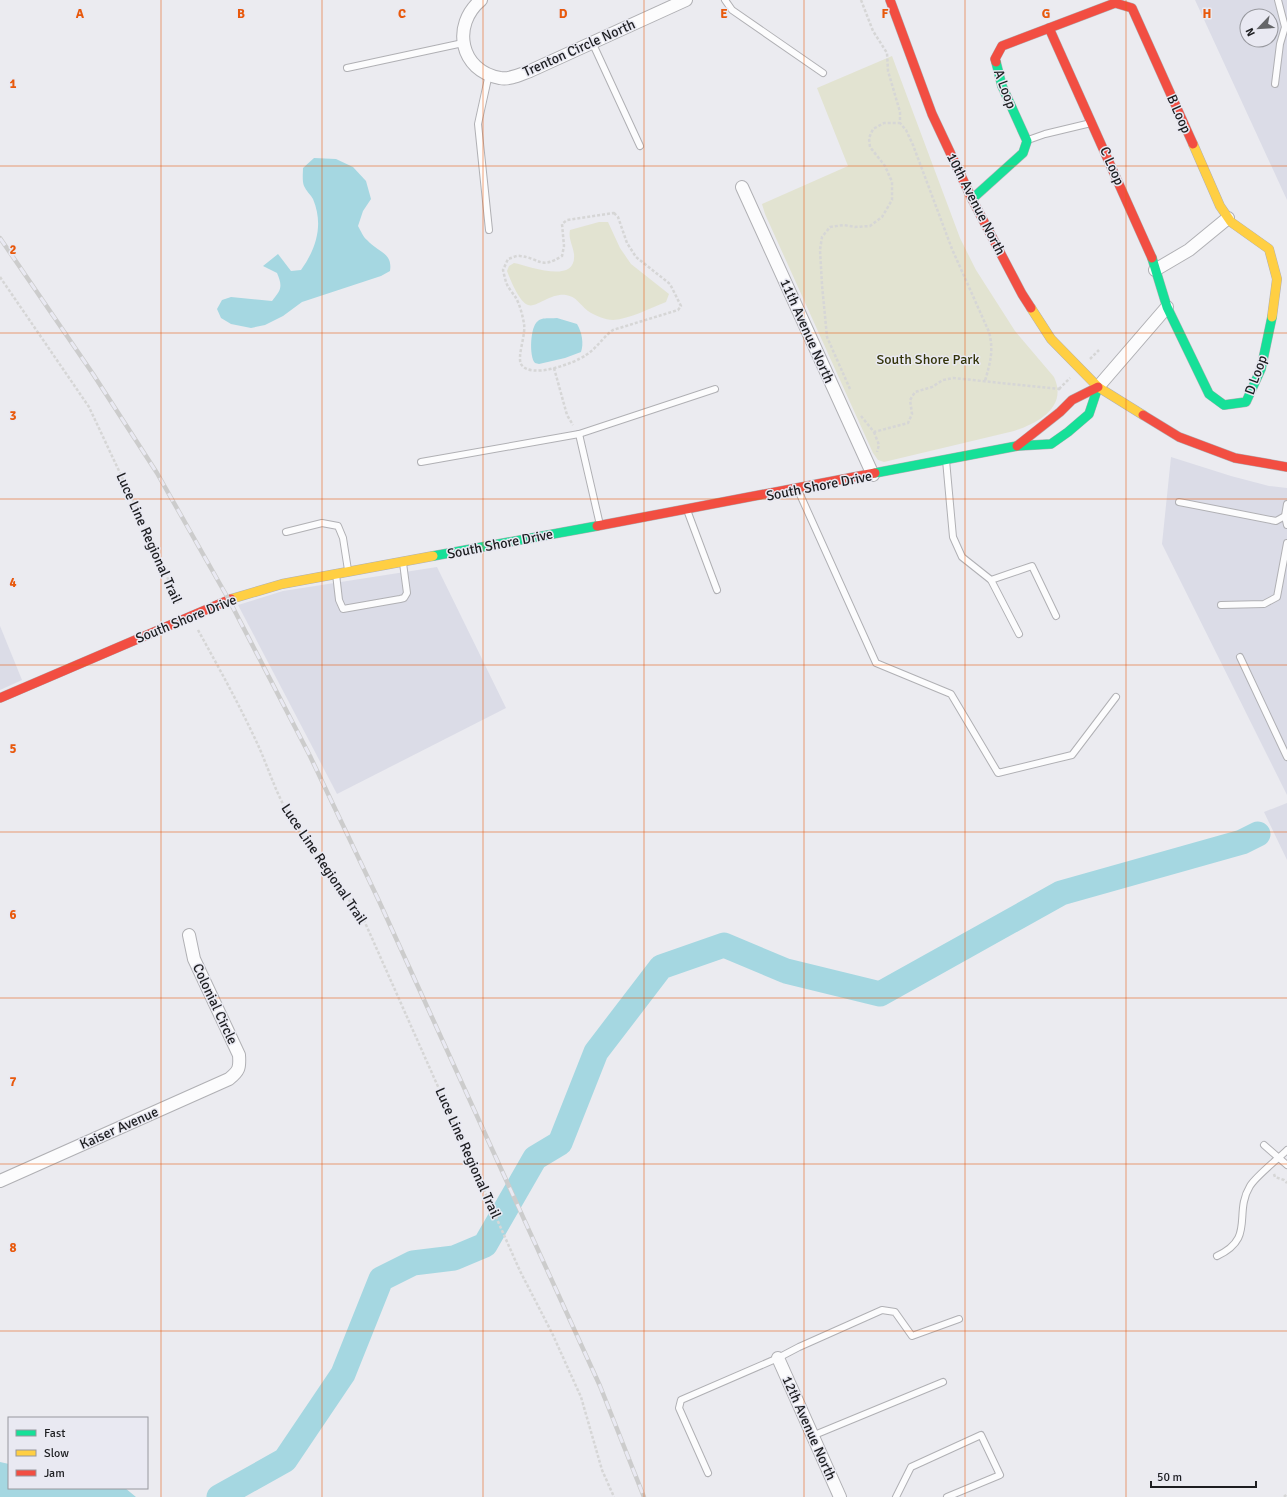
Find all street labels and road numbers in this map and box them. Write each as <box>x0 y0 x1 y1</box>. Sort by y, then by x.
street label: Trenton Circle North <box>520 16 638 80</box>
street label: A Loop <box>990 67 1020 111</box>
street label: B Loop <box>1163 92 1195 136</box>
street label: C Loop <box>1096 144 1128 188</box>
street label: 10th Avenue North <box>943 150 1009 258</box>
street label: 11th Avenue North <box>776 276 838 386</box>
street label: D Loop <box>1241 353 1271 397</box>
street label: South Shore Drive <box>765 467 873 505</box>
street label: Luce Line Regional Trail <box>112 470 186 606</box>
street label: South Shore Drive <box>446 525 554 563</box>
street label: South Shore Drive <box>133 591 239 647</box>
street label: Luce Line Regional Trail <box>277 801 371 927</box>
street label: Colonial Circle <box>189 961 241 1047</box>
street label: Luce Line Regional Trail <box>431 1085 505 1221</box>
street label: Kaiser Avenue <box>77 1103 161 1153</box>
street label: 12th Avenue North <box>778 1373 840 1483</box>

